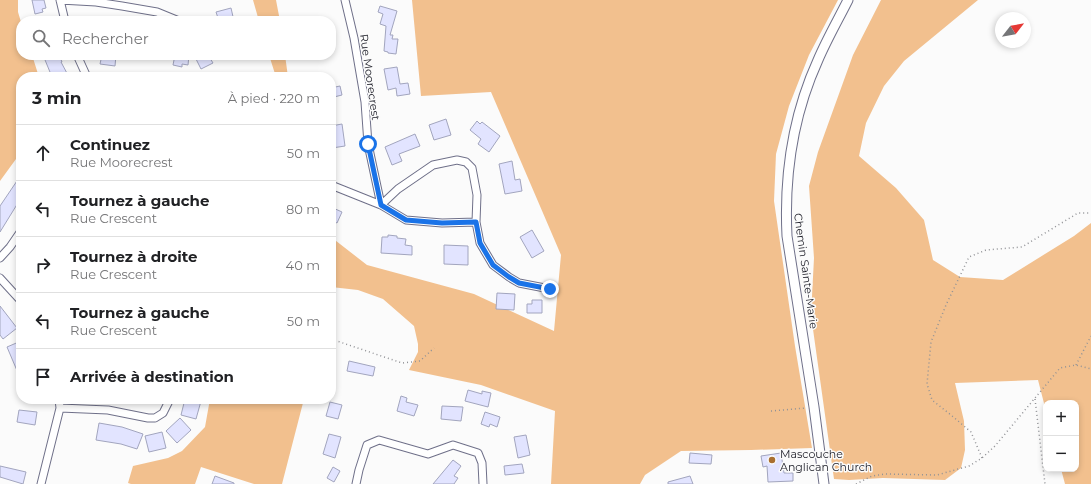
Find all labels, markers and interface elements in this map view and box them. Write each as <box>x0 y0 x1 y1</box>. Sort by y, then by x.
north arrow <box>995 12 1031 48</box>
search box <box>16 16 336 60</box>
icon: search <box>30 27 52 49</box>
text: Rechercher <box>62 29 149 48</box>
street label: Rue Moorecrest <box>357 33 383 122</box>
text: 3 min <box>32 88 82 108</box>
text: À pied · 220 m <box>228 90 320 106</box>
text: Continuez <box>70 135 150 154</box>
route start <box>359 135 377 153</box>
icon: ahead <box>32 142 54 164</box>
text: 50 m <box>287 145 320 161</box>
text: Rue Moorecrest <box>70 154 173 170</box>
text: Tournez à gauche <box>70 191 209 210</box>
icon: left <box>32 198 54 220</box>
text: 80 m <box>286 201 320 217</box>
text: Rue Crescent <box>70 210 157 226</box>
street label: Chemin Sainte-Marie <box>791 212 821 330</box>
text: Tournez à droite <box>70 247 198 266</box>
icon: right <box>32 254 54 276</box>
text: 40 m <box>286 257 320 273</box>
text: Rue Crescent <box>70 266 157 282</box>
route end <box>541 280 559 298</box>
text: Tournez à gauche <box>70 303 209 322</box>
icon: left <box>32 310 54 332</box>
text: 50 m <box>287 313 320 329</box>
text: Rue Crescent <box>70 322 157 338</box>
icon: arrive <box>32 366 54 388</box>
text: Arrivée à destination <box>70 367 234 386</box>
map controls <box>1043 400 1079 472</box>
button: + <box>1043 400 1079 436</box>
button: − <box>1043 436 1079 472</box>
place label: Mascouche Anglican Church <box>780 447 872 474</box>
marker: Mascouche Anglican Church <box>767 455 777 465</box>

